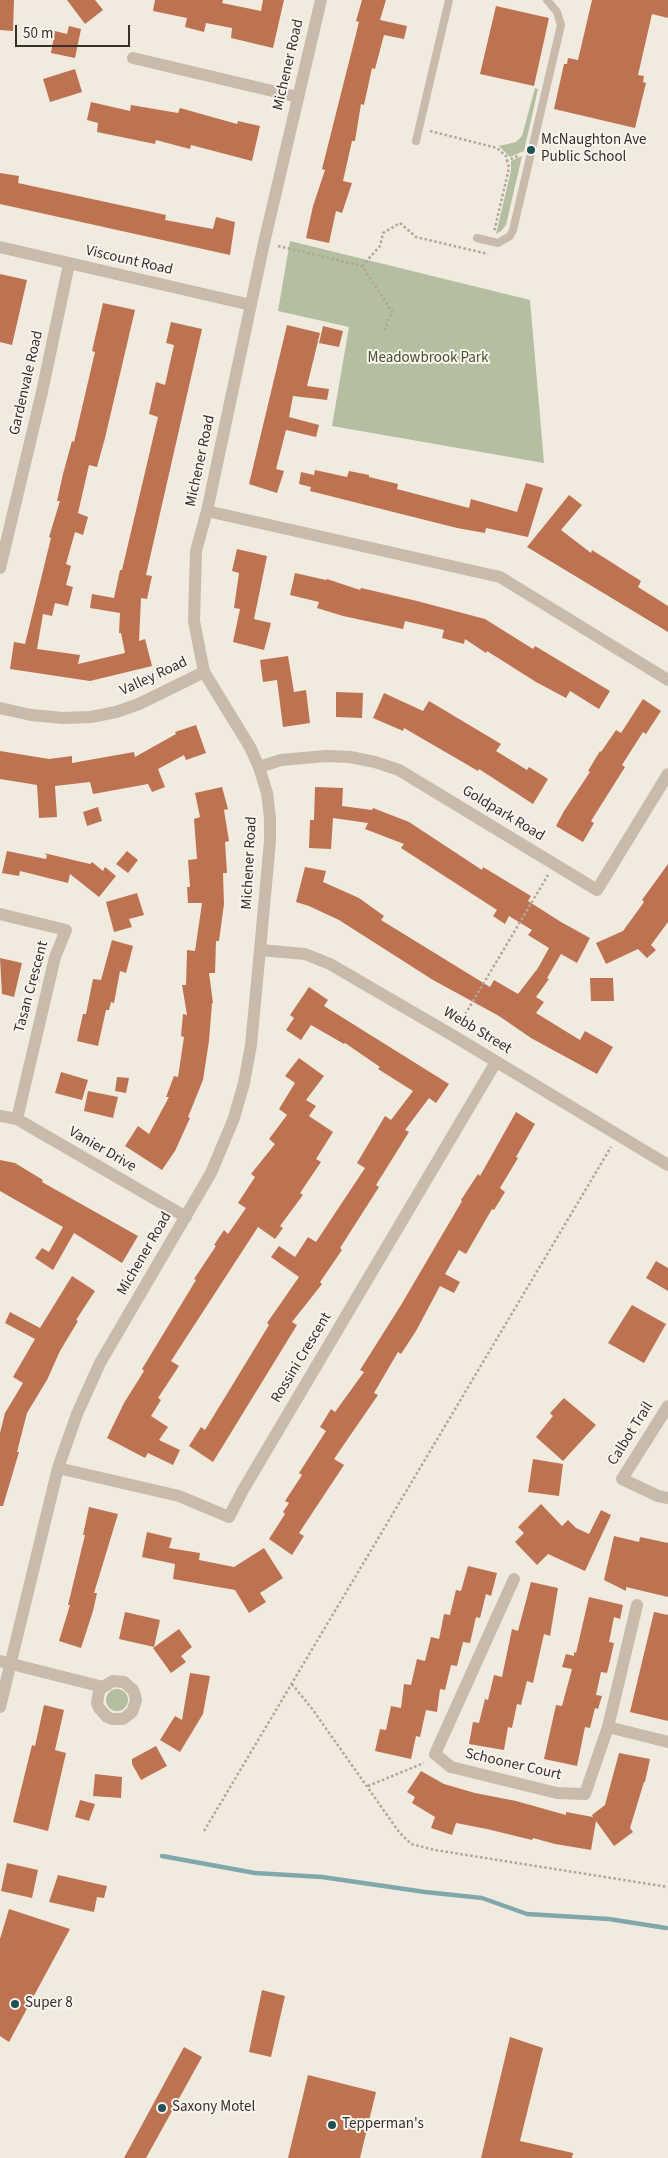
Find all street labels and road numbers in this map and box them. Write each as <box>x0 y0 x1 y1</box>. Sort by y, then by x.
street label: Michener Road <box>270 18 308 112</box>
street label: Viscount Road <box>84 242 174 280</box>
street label: Gardenvale Road <box>6 329 48 437</box>
street label: Michener Road <box>183 414 219 508</box>
street label: Valley Road <box>117 654 191 700</box>
street label: Goldpark Road <box>458 782 548 846</box>
street label: Michener Road <box>239 816 261 910</box>
street label: Tasan Crescent <box>11 939 53 1035</box>
street label: Webb Street <box>440 1004 514 1058</box>
street label: Vanier Drive <box>65 1123 139 1177</box>
street label: Michener Road <box>114 1209 176 1299</box>
street label: Rossini Crescent <box>268 1310 336 1406</box>
street label: Calbot Trail <box>604 1399 658 1469</box>
street label: Schooner Court <box>463 1745 563 1785</box>

